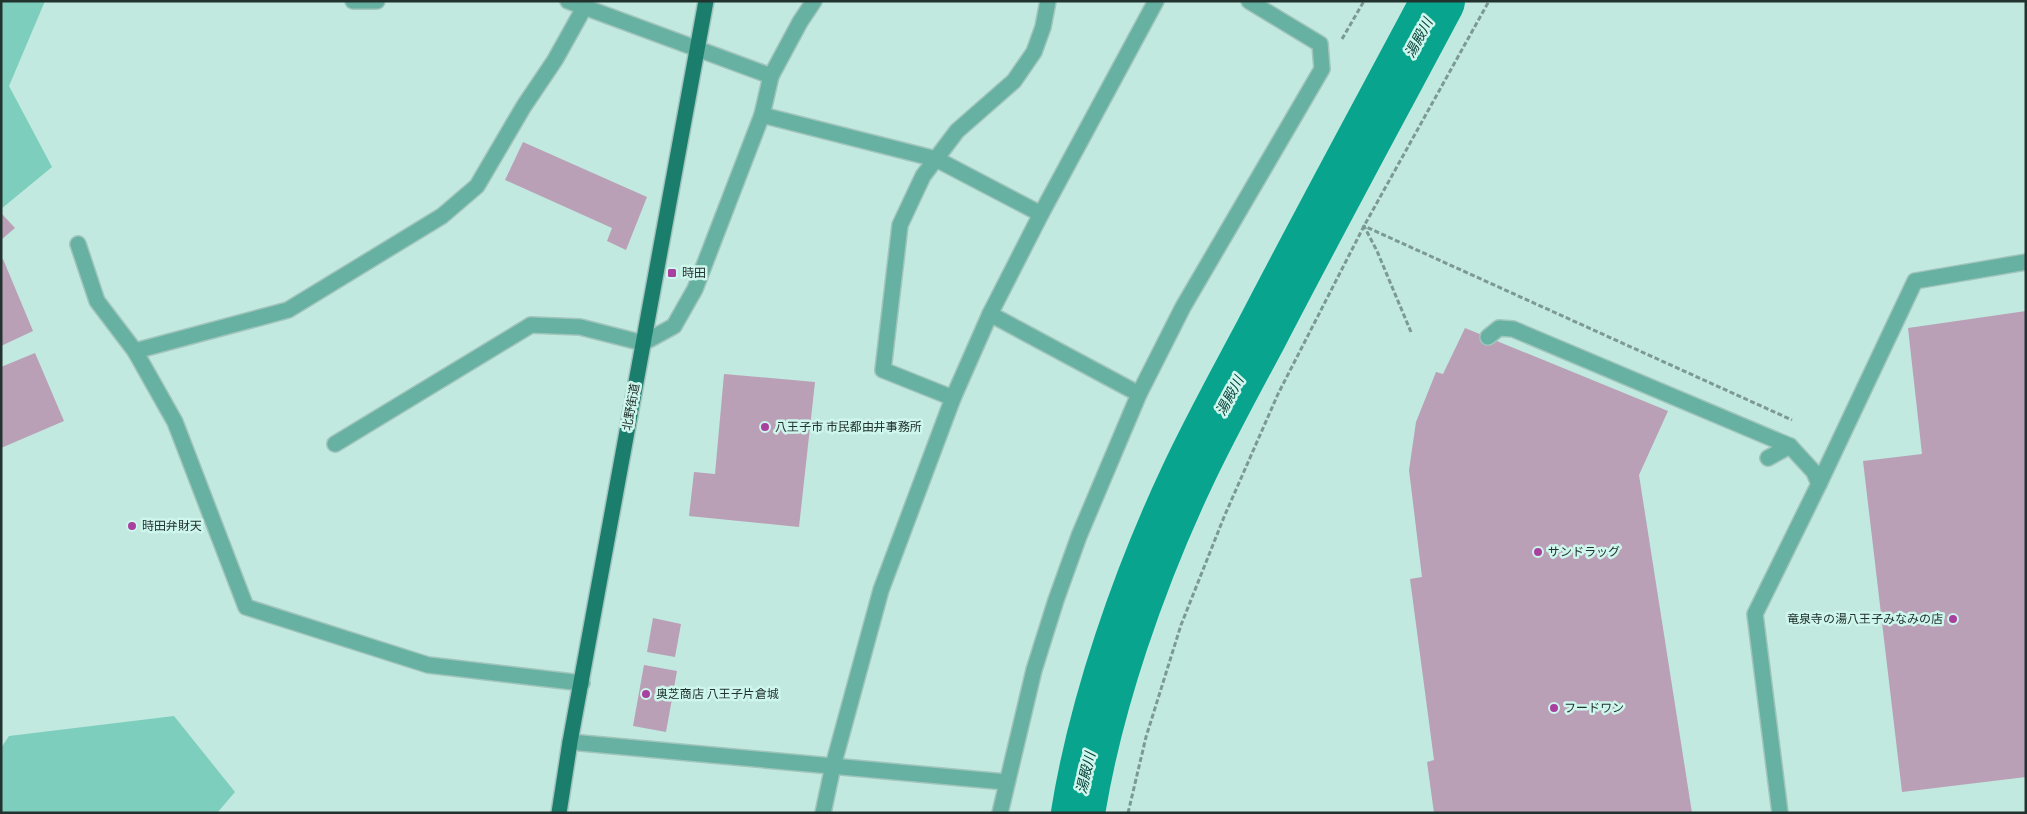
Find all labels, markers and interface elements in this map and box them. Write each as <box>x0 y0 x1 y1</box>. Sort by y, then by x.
water label: 湯殿川 <box>1402 14 1437 61</box>
place label: 時田 <box>682 266 706 280</box>
marker: 時田 <box>666 267 678 279</box>
water label: 湯殿川 <box>1213 372 1248 419</box>
street label: 北野街道 <box>620 382 642 432</box>
place label: 八王子市 市民都由井事務所 <box>775 420 922 434</box>
marker: 八王子市 市民都由井事務所 <box>759 421 771 433</box>
place label: 時田弁財天 <box>142 519 202 533</box>
marker: 時田弁財天 <box>126 520 138 532</box>
place label: サンドラッグ <box>1548 545 1620 559</box>
marker: サンドラッグ <box>1532 546 1544 558</box>
place label: 竜泉寺の湯八王子みなみの店 <box>1787 612 1943 626</box>
marker: 竜泉寺の湯八王子みなみの店 <box>1947 613 1959 625</box>
place label: 奥芝商店 八王子片倉城 <box>656 687 779 701</box>
marker: 奥芝商店 八王子片倉城 <box>640 688 652 700</box>
place label: フードワン <box>1564 701 1624 715</box>
marker: フードワン <box>1548 702 1560 714</box>
water label: 湯殿川 <box>1073 749 1099 795</box>

